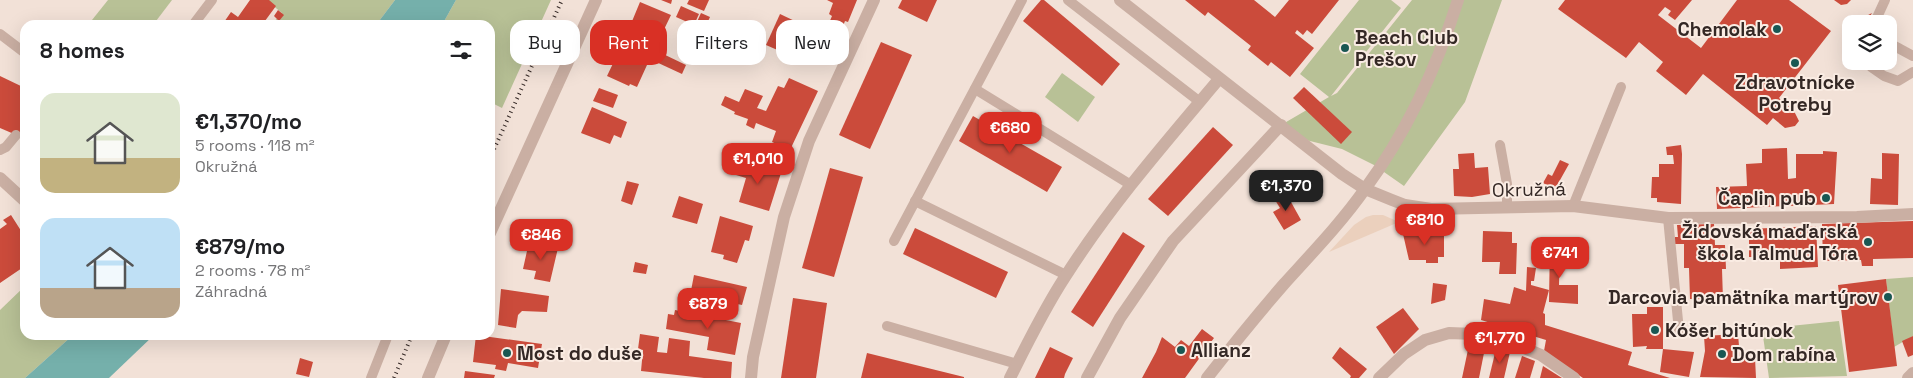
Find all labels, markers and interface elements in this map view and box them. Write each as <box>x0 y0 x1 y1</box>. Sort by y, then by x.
map controls <box>1842 15 1897 70</box>
button: layers <box>1842 15 1897 70</box>
place label: Chemolak <box>1677 17 1767 42</box>
chip: Buy <box>510 20 580 65</box>
chip: Rent <box>590 20 667 65</box>
chip: Filters <box>677 20 766 65</box>
chip: New <box>776 20 849 65</box>
marker: Chemolak <box>1771 23 1783 35</box>
place label: Beach Club Prešov <box>1355 25 1458 72</box>
icon: filters <box>447 36 475 64</box>
text: 8 homes <box>40 37 125 64</box>
marker: Beach Club Prešov <box>1339 42 1351 54</box>
marker: Zdravotnícke Potreby <box>1789 57 1801 69</box>
place label: Zdravotnícke Potreby <box>1735 70 1855 117</box>
text: €1,370/mo <box>195 108 302 135</box>
pin: €680 <box>980 112 1040 154</box>
icon: home <box>80 113 140 173</box>
text: €680 <box>990 117 1030 138</box>
text: 5 rooms · 118 m² <box>195 135 315 156</box>
pin: €1,010 <box>717 142 799 185</box>
text: €1,010 <box>733 148 783 169</box>
text: Okružná <box>195 156 257 177</box>
pin: €1,370 <box>1245 170 1327 212</box>
text: €1,370 <box>1260 175 1312 196</box>
street label: Okružná <box>1492 176 1566 203</box>
place label: Čaplin pub <box>1718 186 1816 211</box>
marker: Čaplin pub <box>1820 192 1832 204</box>
pin: €810 <box>1395 204 1455 246</box>
text: €810 <box>1406 209 1444 230</box>
pin: €846 <box>511 218 571 261</box>
place label: Židovská maďarská škola Talmud Tóra <box>1682 219 1858 266</box>
text: €846 <box>521 224 561 245</box>
text: €879/mo <box>195 233 285 260</box>
pin: €741 <box>1530 236 1590 279</box>
marker: Židovská maďarská škola Talmud Tóra <box>1862 236 1874 248</box>
icon: home <box>80 238 140 298</box>
text: €741 <box>1542 242 1578 263</box>
text: 2 rooms · 78 m² <box>195 260 310 281</box>
text: Záhradná <box>195 281 267 302</box>
place label: Darcovia pamätníka martýrov <box>1608 285 1879 310</box>
pin: €879 <box>678 288 738 330</box>
marker: Darcovia pamätníka martýrov <box>1882 291 1894 303</box>
text: €879 <box>688 293 728 314</box>
place label: Kóšer bitúnok <box>1665 318 1793 343</box>
pin: €1,770 <box>1459 322 1541 364</box>
marker: Kóšer bitúnok <box>1649 324 1661 336</box>
text: €1,770 <box>1475 327 1525 348</box>
place label: Allianz <box>1191 338 1251 363</box>
place label: Most do duše <box>517 341 642 366</box>
place label: Dom rabína <box>1732 342 1835 367</box>
marker: Allianz <box>1175 344 1187 356</box>
marker: Most do duše <box>501 347 513 359</box>
marker: Dom rabína <box>1716 348 1728 360</box>

